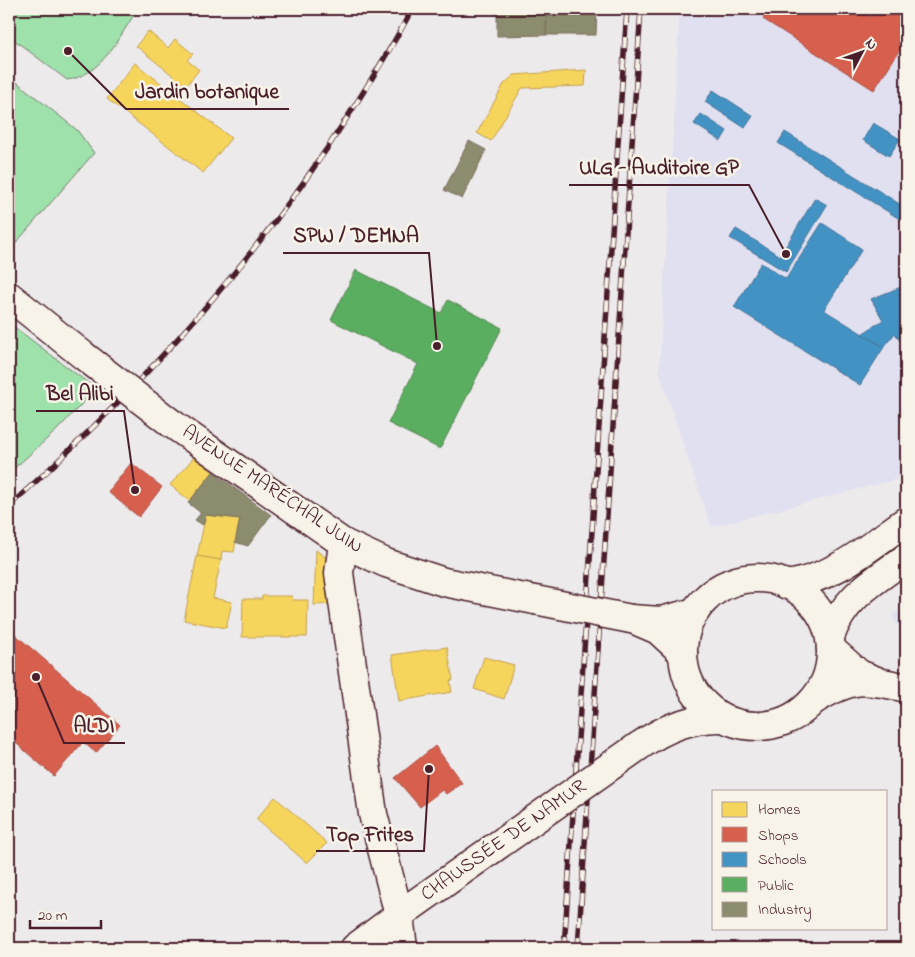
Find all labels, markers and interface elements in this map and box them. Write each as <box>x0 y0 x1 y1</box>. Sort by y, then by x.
north arrow <box>838 28 888 78</box>
text: N <box>860 34 882 55</box>
callout: Jardin botanique <box>126 73 289 109</box>
text: Jardin botanique <box>135 78 280 108</box>
callout: ULG - Auditoire GP <box>569 149 749 185</box>
text: ULG - Auditoire GP <box>579 154 739 184</box>
callout: SPW / DEMNA <box>283 217 429 253</box>
text: SPW / DEMNA <box>293 222 419 252</box>
callout: Bel Alibi <box>36 375 124 411</box>
text: Bel Alibi <box>45 380 114 410</box>
street label: AVENUE MARÉCHAL JUIN <box>176 419 368 561</box>
callout: ALDI <box>64 707 125 743</box>
text: ALDI <box>73 712 115 742</box>
street label: CHAUSSÉE DE NAMUR <box>415 772 593 909</box>
legend <box>712 790 888 930</box>
text: Homes <box>758 799 801 821</box>
callout: Top Frites <box>316 815 424 851</box>
text: Top Frites <box>326 821 414 851</box>
text: Shops <box>758 825 798 847</box>
text: Schools <box>758 849 807 871</box>
text: Public <box>758 875 794 897</box>
scale bar <box>30 897 101 929</box>
text: Industry <box>758 899 812 922</box>
text: 20 m <box>38 905 68 927</box>

